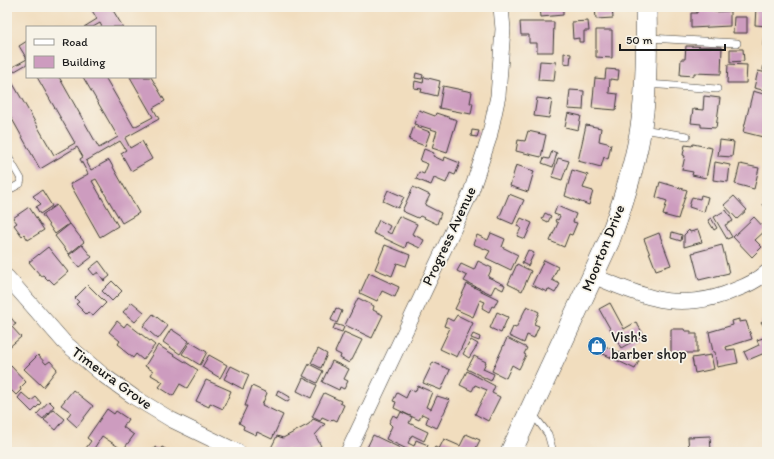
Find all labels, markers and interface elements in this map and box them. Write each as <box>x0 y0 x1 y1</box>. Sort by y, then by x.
legend <box>26 26 156 78</box>
scale bar <box>620 26 725 52</box>
text: 50 m <box>626 33 652 47</box>
text: Road <box>62 35 88 49</box>
text: Building <box>62 55 106 69</box>
street label: Progress Avenue <box>418 184 480 288</box>
street label: Moorton Drive <box>577 202 629 294</box>
place label: Vish's barber shop <box>611 328 687 363</box>
shop icon: Vish's barber shop <box>586 335 608 357</box>
street label: Timeura Grove <box>68 343 156 413</box>

